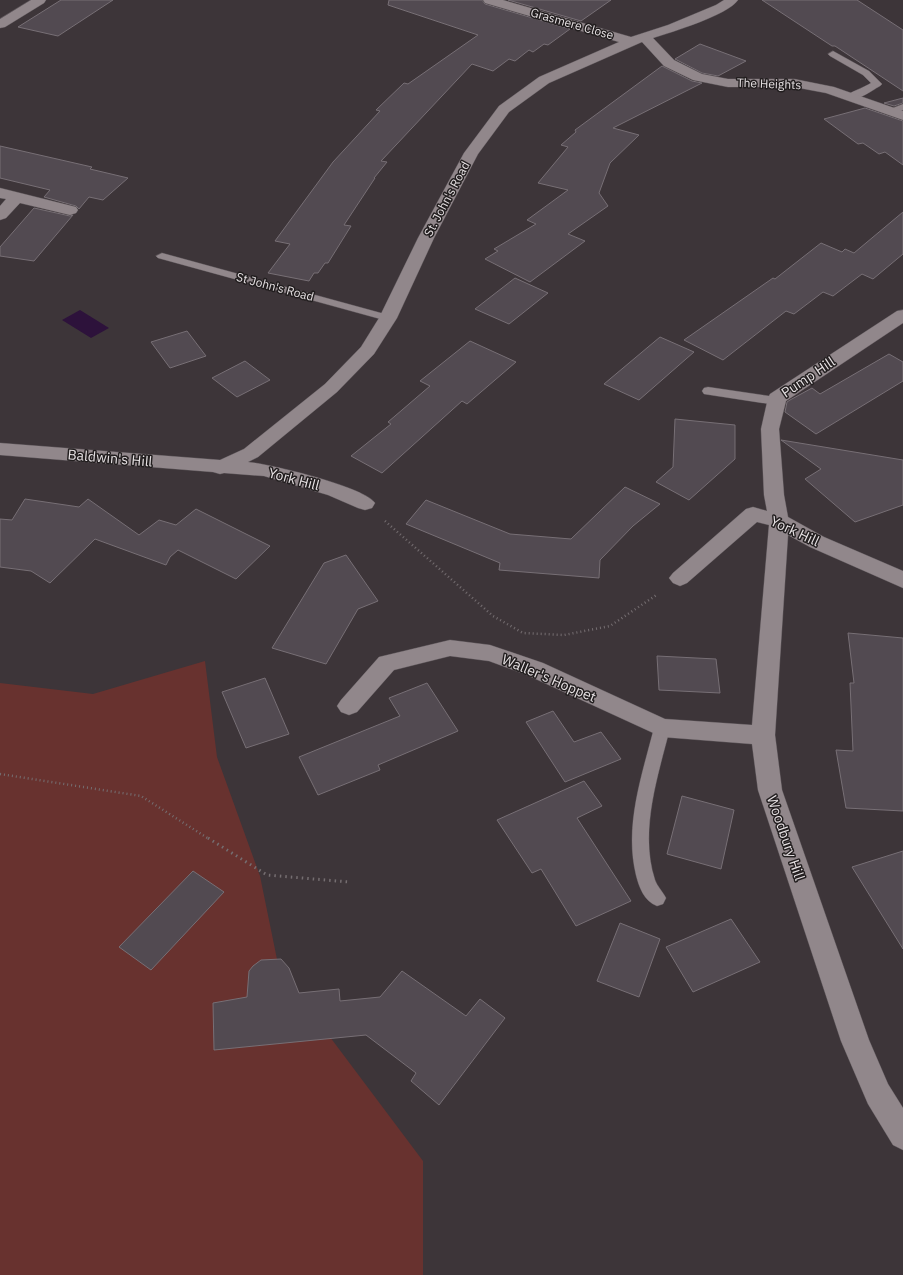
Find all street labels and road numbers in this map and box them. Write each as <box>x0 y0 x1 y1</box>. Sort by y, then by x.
street label: Grasmere Close <box>529 5 616 43</box>
street label: The Heights <box>737 75 802 92</box>
street label: St. John's Road <box>421 159 473 239</box>
street label: St John's Road <box>235 269 315 304</box>
street label: Pump Hill <box>778 352 838 402</box>
street label: Baldwin's Hill <box>67 445 153 471</box>
street label: York Hill <box>266 464 322 494</box>
street label: York Hill <box>768 512 823 550</box>
street label: Waller's Hoppet <box>499 650 599 706</box>
street label: Woodbury Hill <box>763 793 809 883</box>

